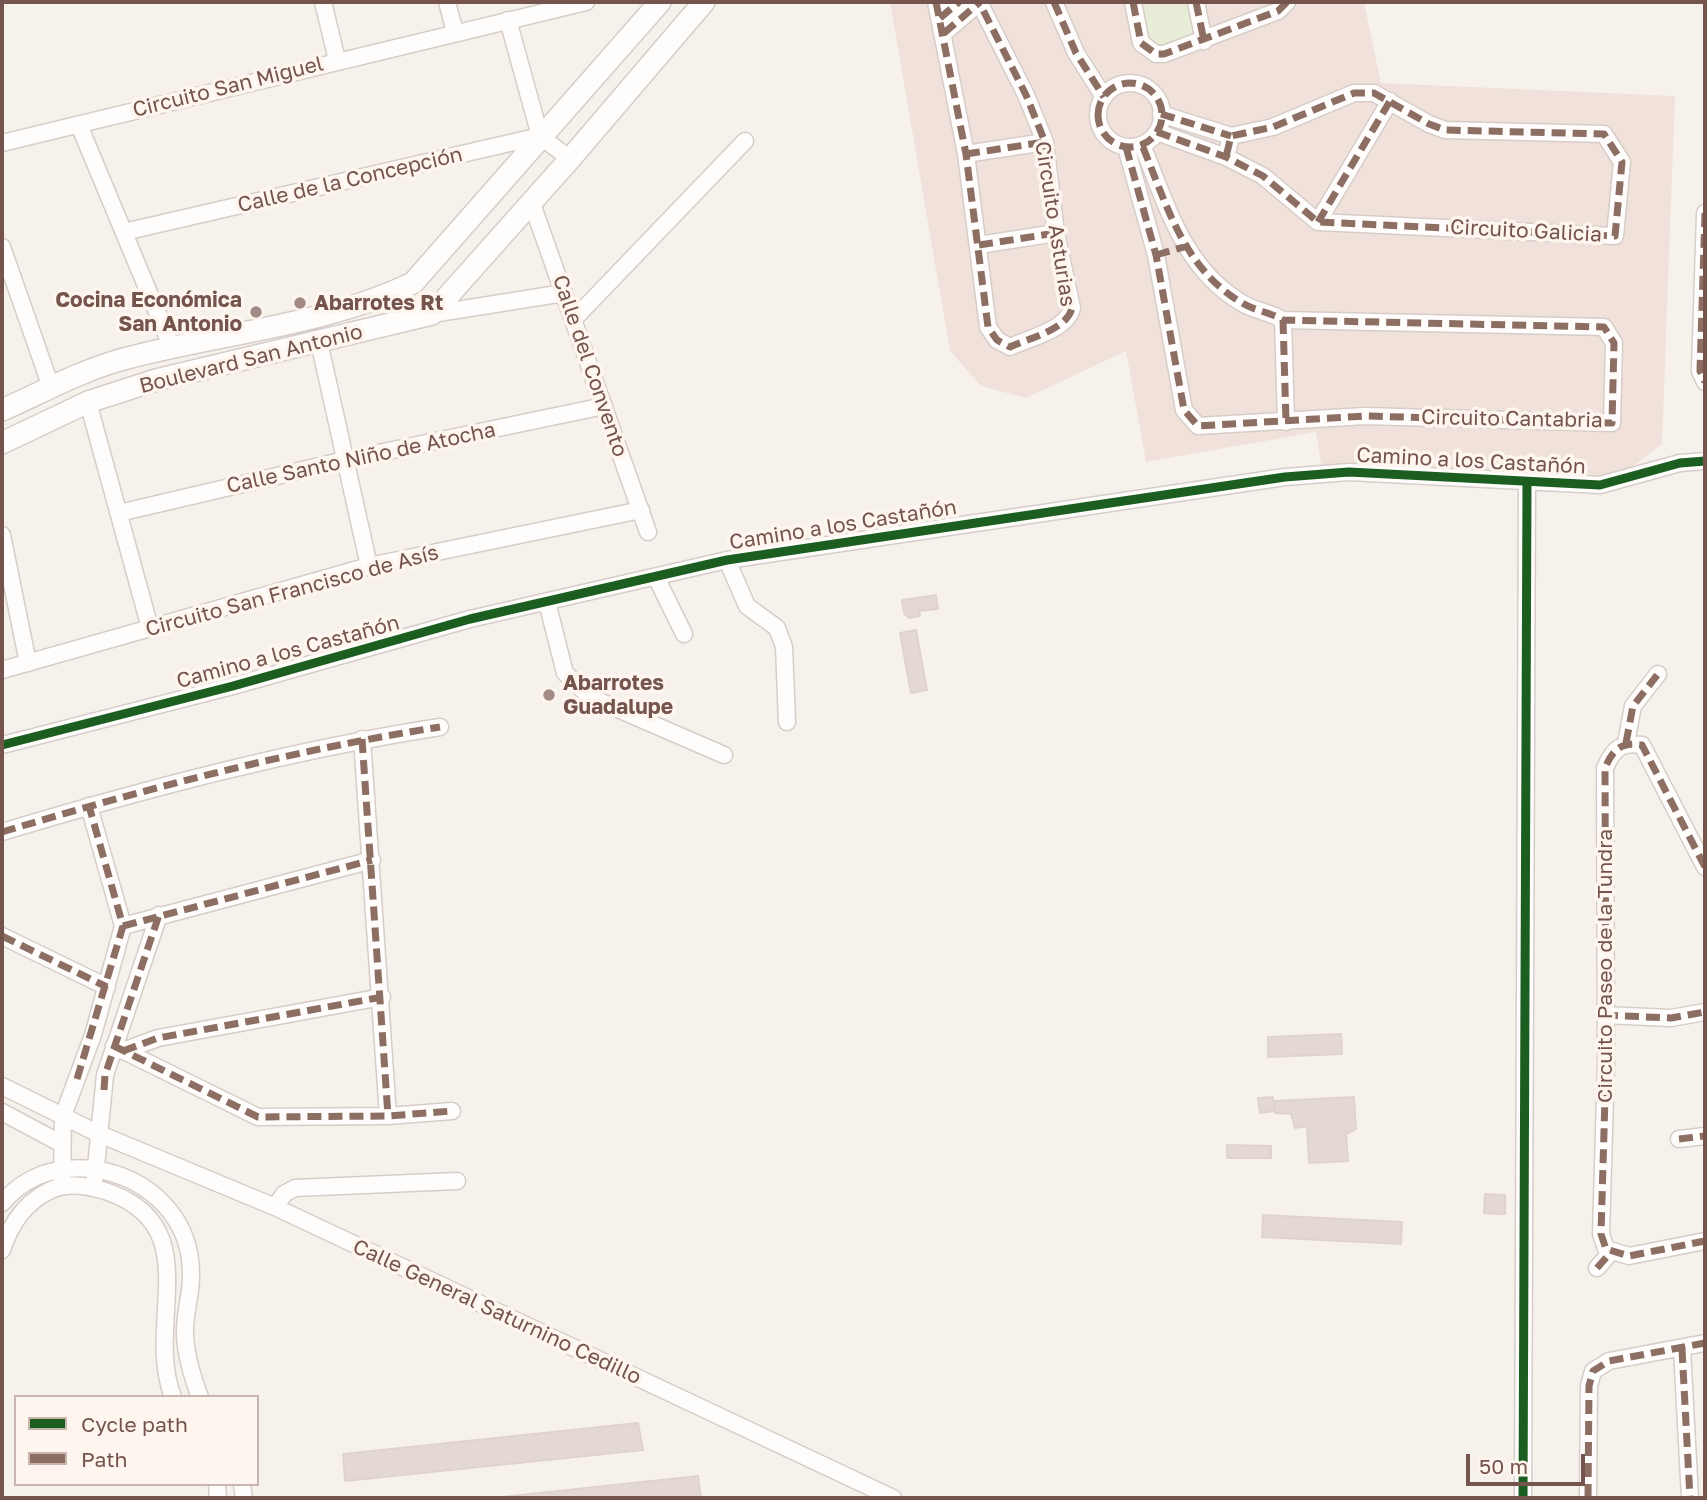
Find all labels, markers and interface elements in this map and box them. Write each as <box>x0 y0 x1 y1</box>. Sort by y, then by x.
street label: Circuito San Miguel <box>130 51 326 123</box>
street label: Circuito Asturias <box>1029 140 1081 308</box>
street label: Calle de la Concepción <box>235 142 465 218</box>
street label: Circuito Galicia <box>1450 214 1602 248</box>
street label: Calle del Convento <box>547 272 633 460</box>
place label: Cocina Económica San Antonio <box>55 287 242 337</box>
place label: Abarrotes Rt <box>314 290 443 316</box>
marker: Abarrotes Rt <box>292 295 308 311</box>
marker: Cocina Económica San Antonio <box>248 304 264 320</box>
street label: Boulevard San Antonio <box>137 319 365 399</box>
street label: Circuito Cantabria <box>1421 405 1603 433</box>
street label: Calle Santo Niño de Atocha <box>224 417 498 499</box>
street label: Camino a los Castañón <box>1356 442 1586 480</box>
street label: Camino a los Castañón <box>728 495 958 555</box>
street label: Circuito San Francisco de Asís <box>143 540 441 642</box>
street label: Camino a los Castañón <box>174 610 402 694</box>
place label: Abarrotes Guadalupe <box>563 670 673 720</box>
marker: Abarrotes Guadalupe <box>541 687 557 703</box>
street label: Circuito Paseo de la Tundra <box>1592 829 1618 1103</box>
street label: Calle General Saturnino Cedillo <box>349 1234 645 1390</box>
legend <box>14 1395 259 1486</box>
text: Cycle path <box>81 1411 188 1437</box>
scale bar <box>1469 1440 1588 1484</box>
text: Path <box>81 1446 128 1472</box>
text: 50 m <box>1479 1453 1528 1479</box>

